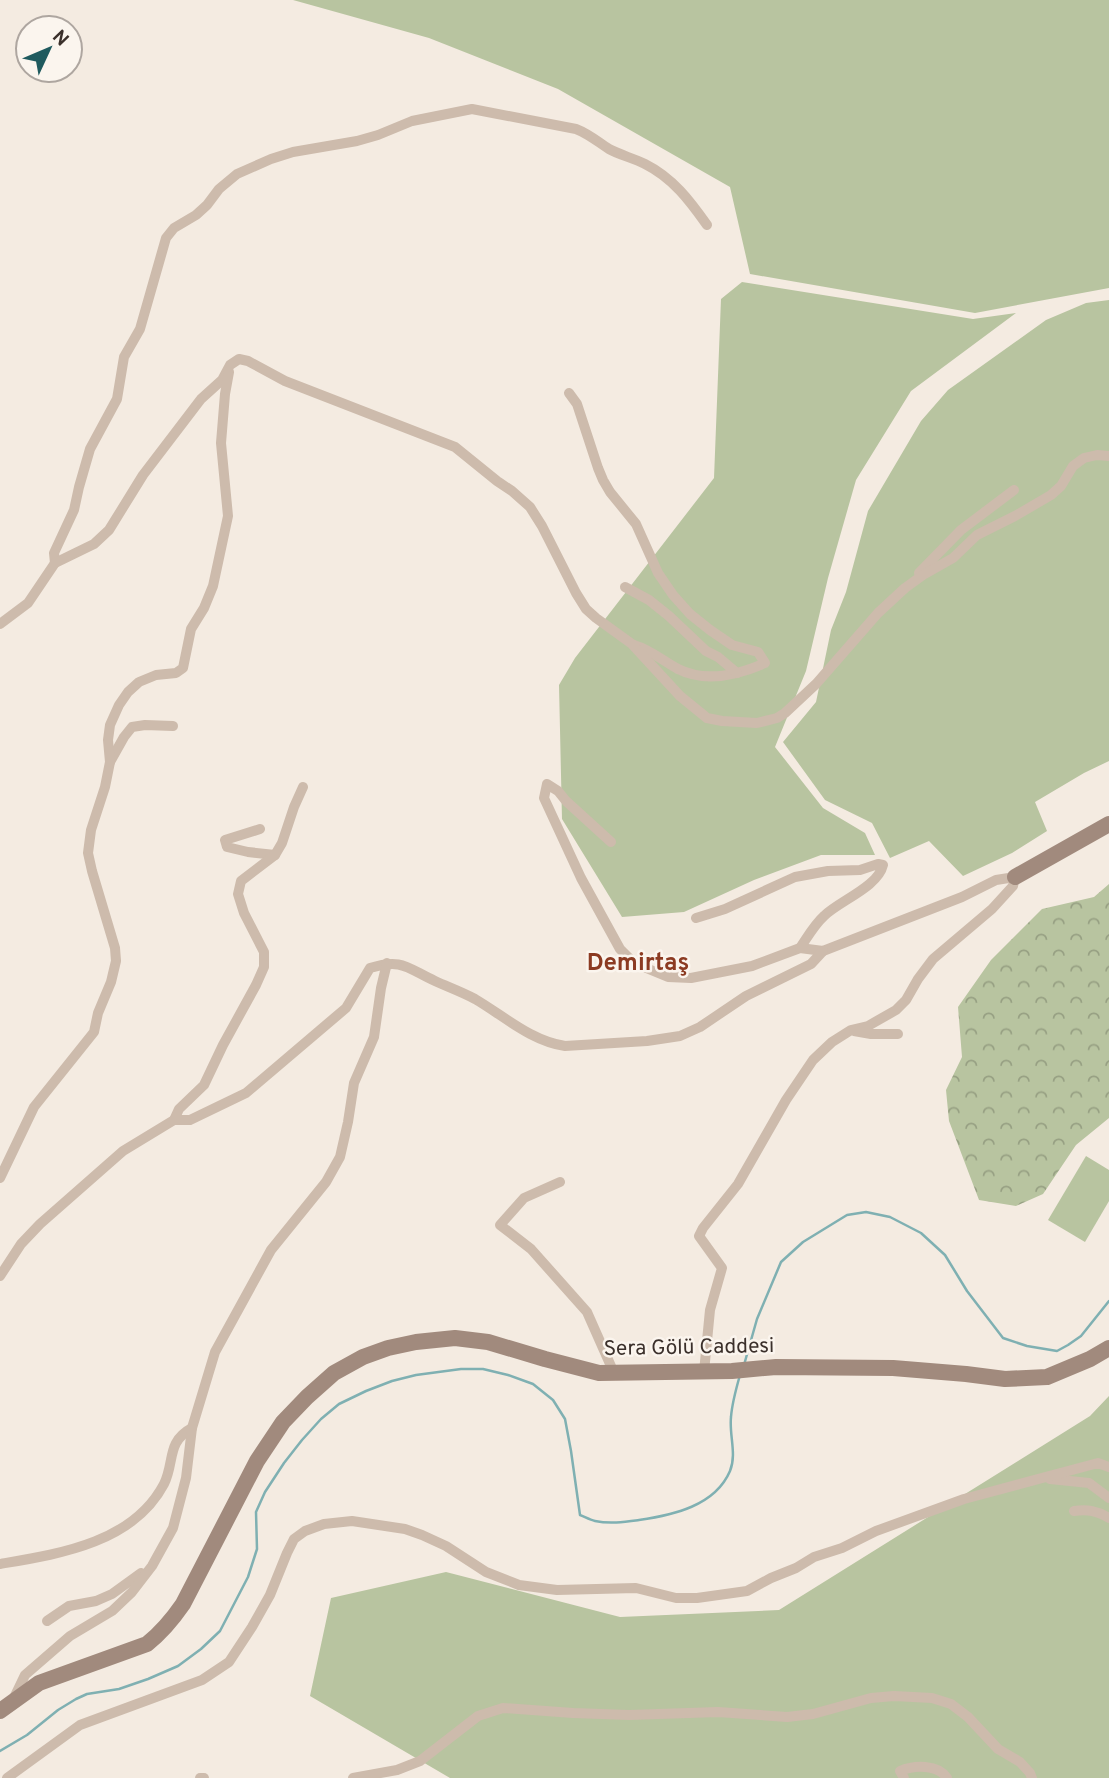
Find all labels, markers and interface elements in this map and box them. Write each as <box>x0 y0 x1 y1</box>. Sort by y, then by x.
north arrow <box>14 14 84 84</box>
text: N <box>46 25 73 52</box>
district label: Demirtaş <box>587 949 689 979</box>
street label: Sera Gölü Caddesi <box>603 1333 775 1363</box>

